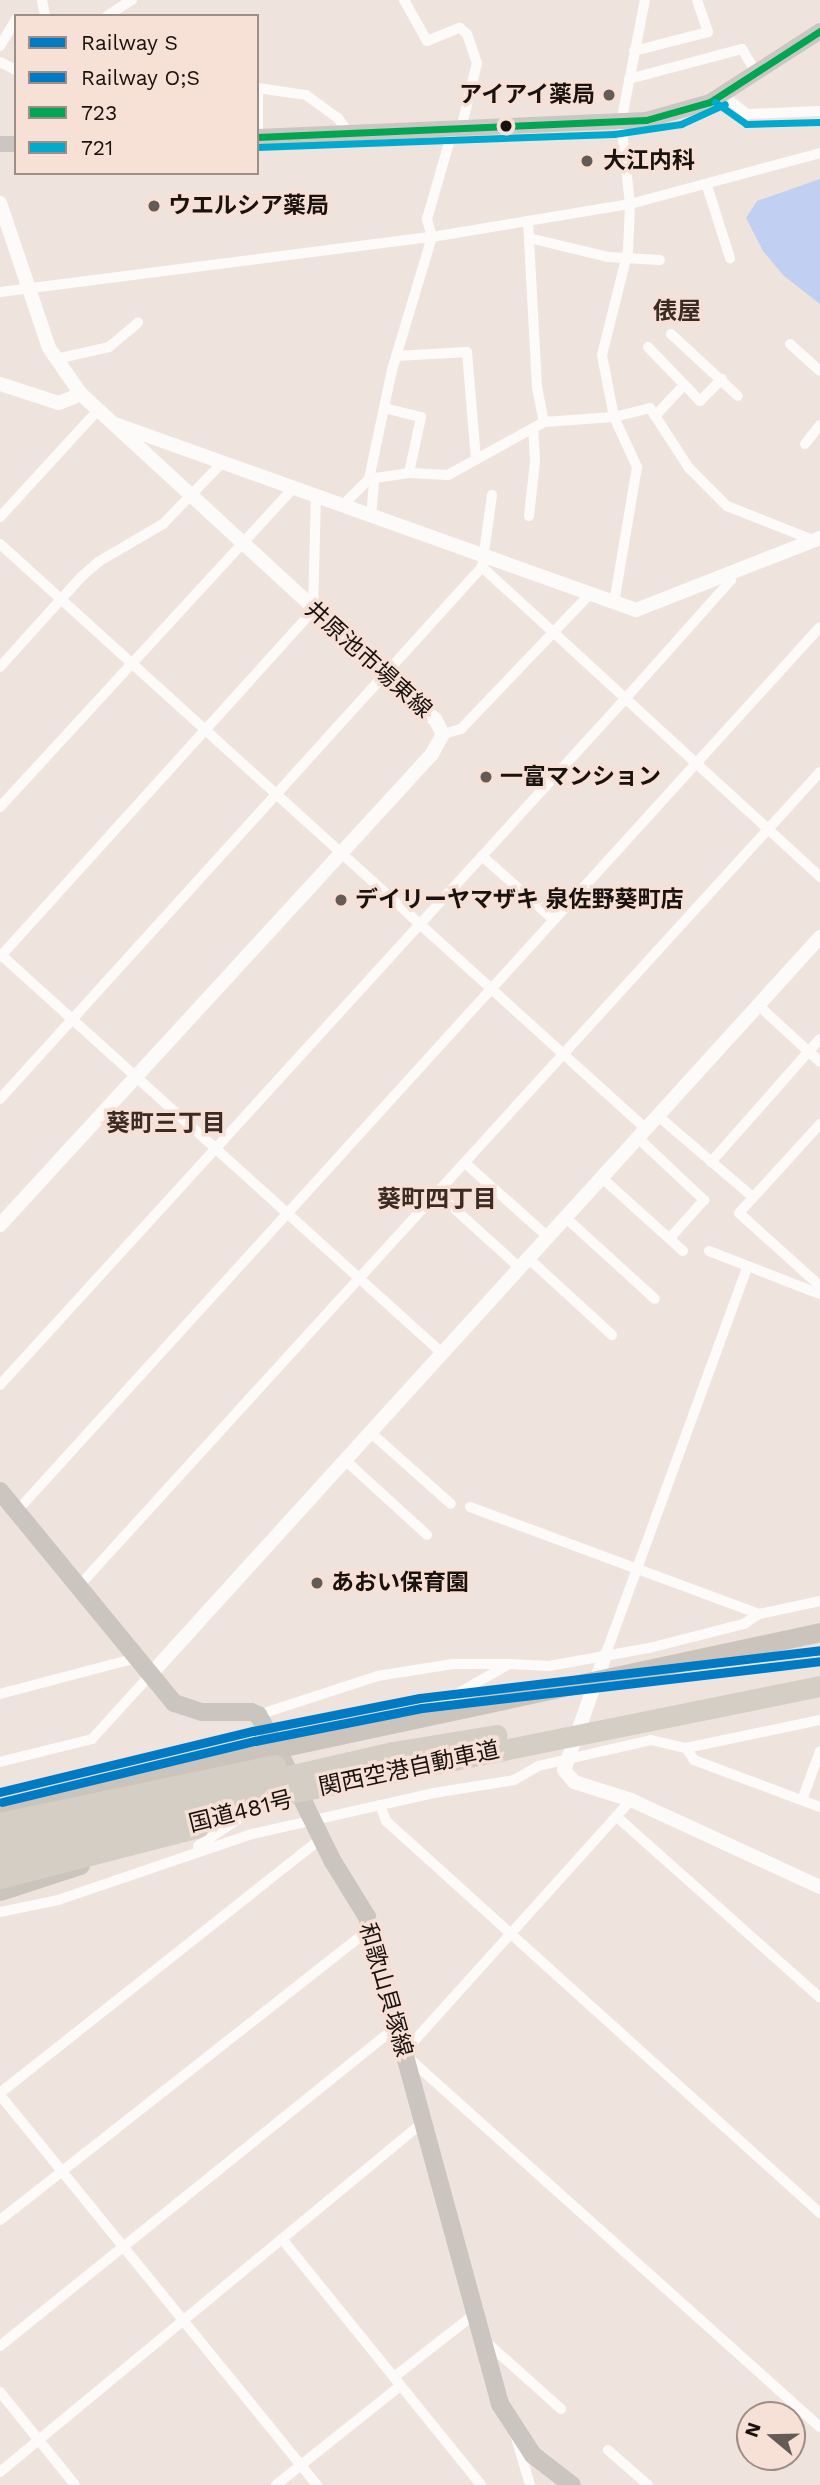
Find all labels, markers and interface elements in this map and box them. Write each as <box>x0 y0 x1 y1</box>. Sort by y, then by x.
legend <box>14 14 259 175</box>
text: Railway S <box>81 30 178 55</box>
text: Railway O;S <box>81 65 200 90</box>
place label: アイアイ薬局 <box>457 81 595 109</box>
marker: アイアイ薬局 <box>601 87 617 103</box>
text: 723 <box>81 100 117 125</box>
unlabelled marker <box>499 119 513 133</box>
text: 721 <box>81 135 113 160</box>
place label: 大江内科 <box>603 147 695 175</box>
marker: 大江内科 <box>577 151 597 171</box>
place label: ウエルシア薬局 <box>168 192 329 220</box>
marker: ウエルシア薬局 <box>146 198 162 214</box>
district label: 俵屋 <box>653 298 701 326</box>
street label: 井原池市場東線 <box>299 596 437 724</box>
place label: 一富マンション <box>500 763 661 791</box>
marker: 一富マンション <box>478 769 494 785</box>
place label: デイリーヤマザキ 泉佐野葵町店 <box>355 886 684 914</box>
marker: デイリーヤマザキ 泉佐野葵町店 <box>333 892 349 908</box>
district label: 葵町三丁目 <box>106 1110 226 1138</box>
district label: 葵町四丁目 <box>377 1186 497 1214</box>
place label: あおい保育園 <box>331 1569 469 1597</box>
marker: あおい保育園 <box>309 1575 325 1591</box>
street label: 関西空港自動車道 <box>316 1736 502 1802</box>
street label: 国道481号 <box>186 1786 296 1838</box>
street label: 和歌山貝塚線 <box>353 1920 417 2060</box>
north arrow <box>736 2401 806 2471</box>
text: N <box>739 2419 766 2440</box>

